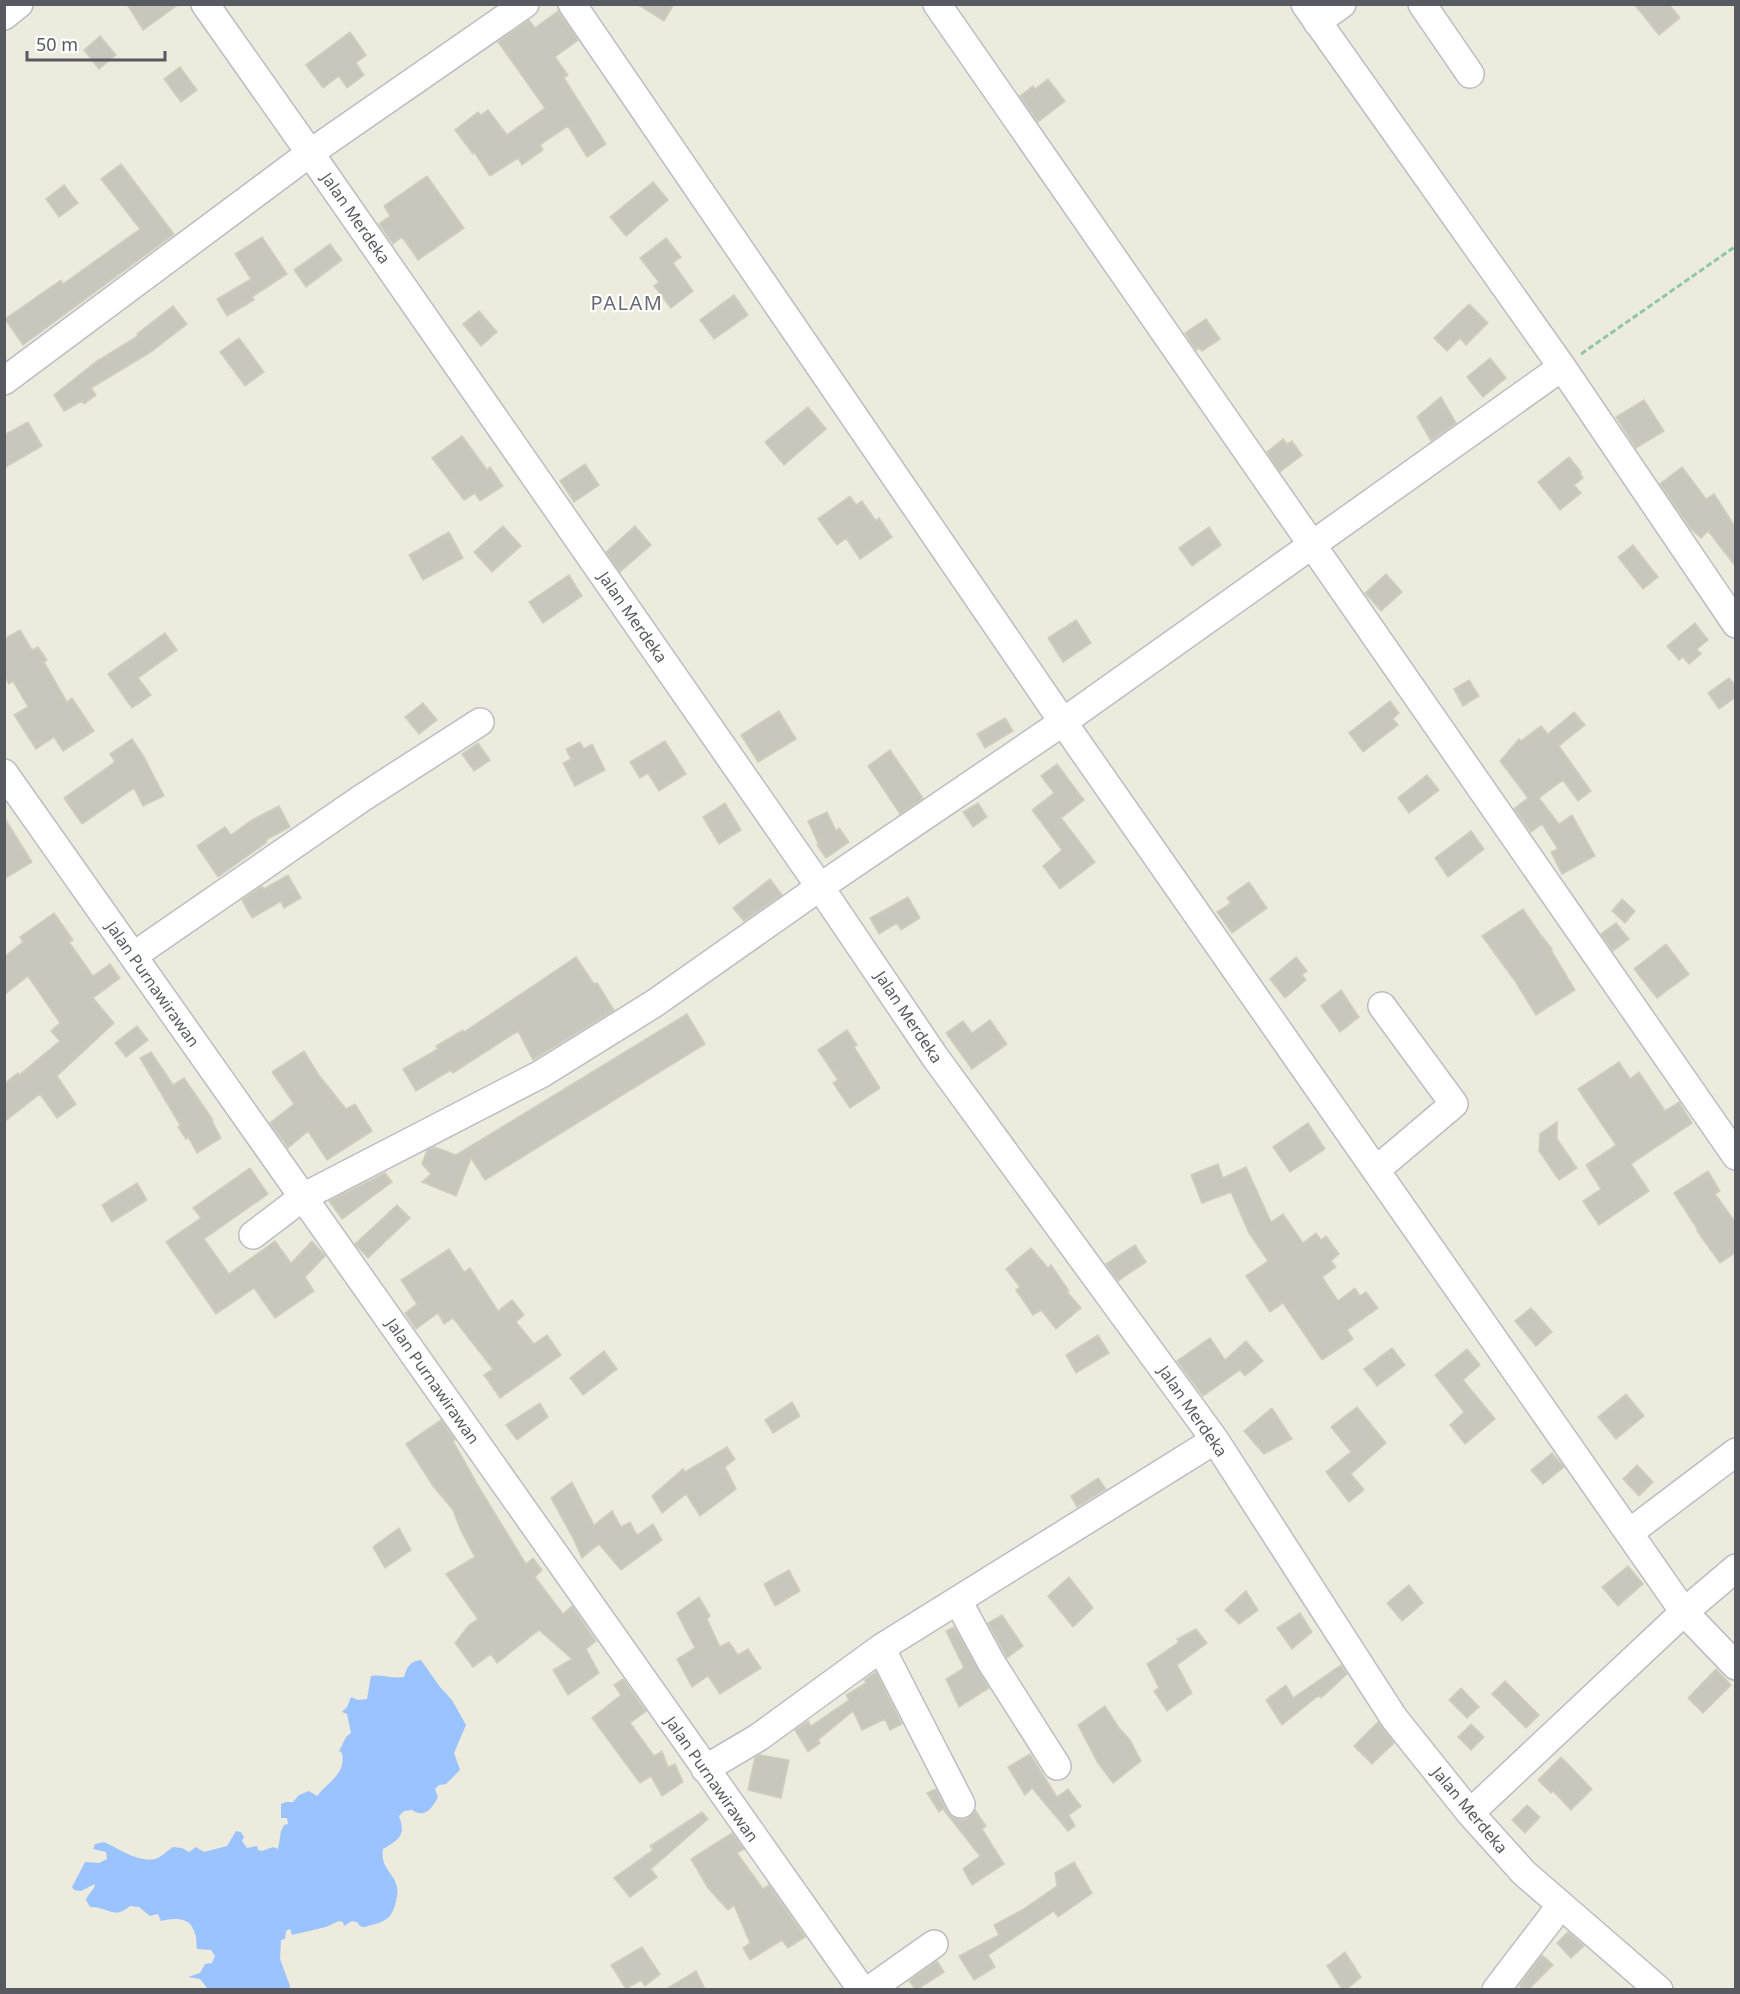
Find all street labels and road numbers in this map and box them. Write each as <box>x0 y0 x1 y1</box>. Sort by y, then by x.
street label: Jalan Merdeka <box>315 166 396 268</box>
street label: Jalan Merdeka <box>592 565 673 667</box>
street label: Jalan Purnawirawan <box>100 915 205 1051</box>
street label: Jalan Merdeka <box>869 965 948 1067</box>
street label: Jalan Purnawirawan <box>380 1312 485 1448</box>
street label: Jalan Merdeka <box>1152 1359 1233 1461</box>
street label: Jalan Purnawirawan <box>659 1710 764 1846</box>
street label: Jalan Merdeka <box>1426 1761 1513 1858</box>

